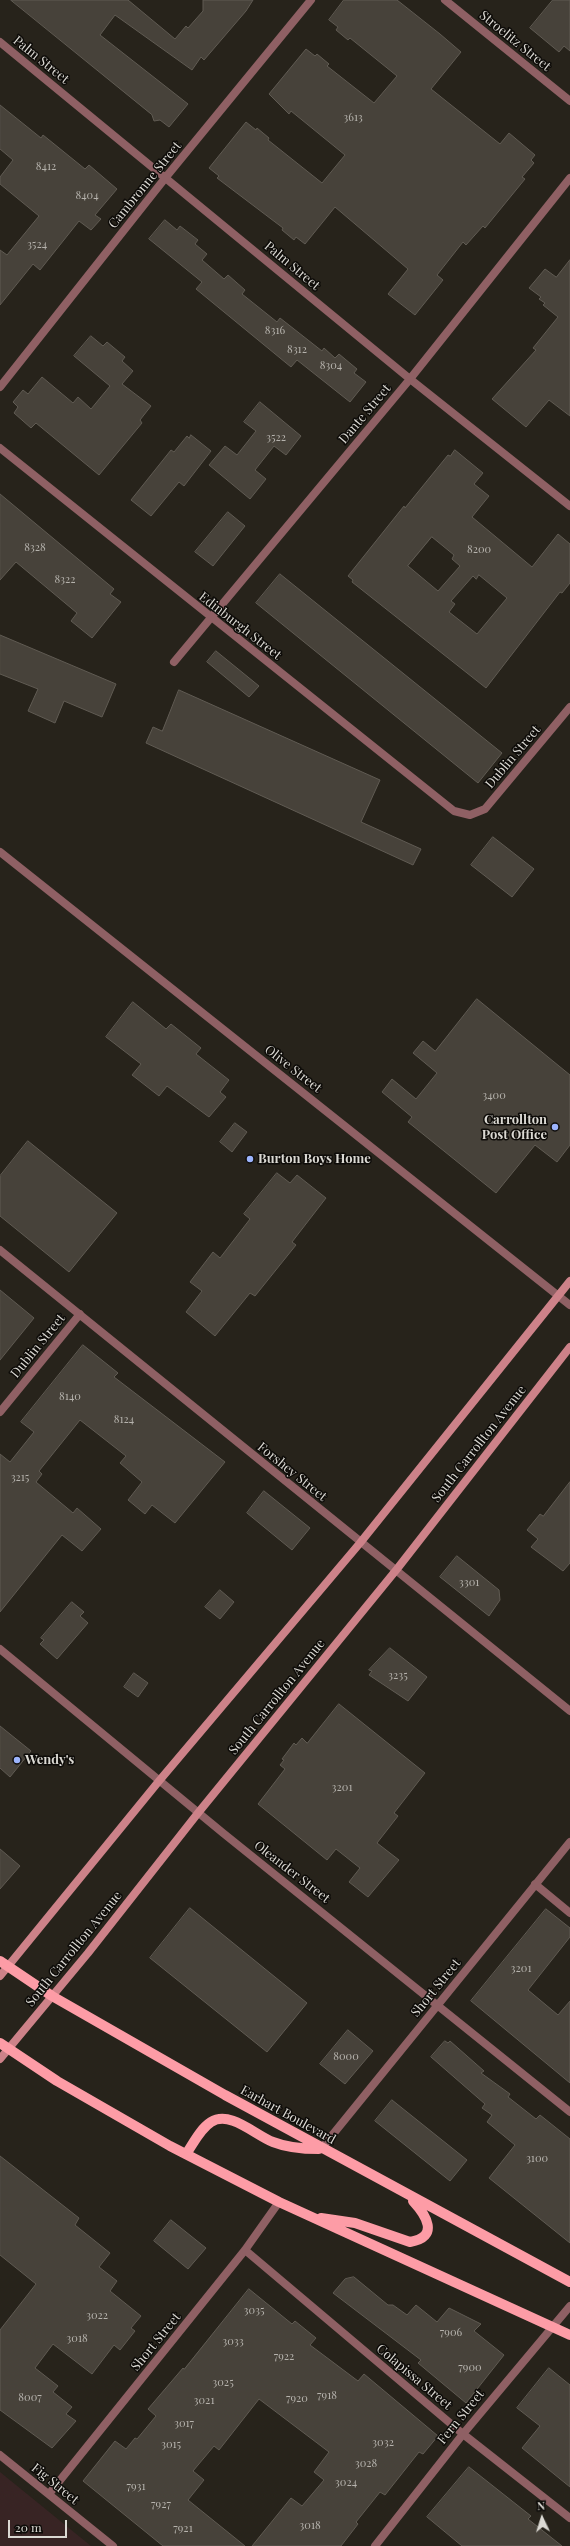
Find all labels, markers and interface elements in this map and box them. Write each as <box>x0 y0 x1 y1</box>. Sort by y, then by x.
street label: Stroelitz Street <box>476 7 554 75</box>
street label: Palm Street <box>10 33 72 87</box>
house number: 3613 <box>343 111 363 125</box>
street label: Cambronne Street <box>105 138 185 232</box>
house number: 8412 <box>36 160 56 174</box>
house number: 8404 <box>75 189 99 203</box>
house number: 3524 <box>27 238 47 252</box>
street label: Palm Street <box>261 238 323 294</box>
house number: 8316 <box>265 324 285 338</box>
house number: 8312 <box>287 343 307 357</box>
house number: 8304 <box>320 359 342 373</box>
street label: Dante Street <box>336 381 394 447</box>
house number: 3522 <box>266 431 286 445</box>
house number: 8328 <box>24 541 46 555</box>
house number: 8200 <box>467 543 491 557</box>
house number: 8322 <box>54 573 76 587</box>
street label: Edinburgh Street <box>196 589 284 663</box>
street label: Dublin Street <box>482 722 544 792</box>
street label: Olive Street <box>261 1042 325 1096</box>
house number: 3400 <box>482 1089 506 1103</box>
place label: Carrollton Post Office <box>482 1112 547 1143</box>
marker: Carrollton Post Office <box>550 1122 560 1132</box>
place label: Burton Boys Home <box>258 1151 371 1167</box>
marker: Burton Boys Home <box>245 1154 255 1164</box>
street label: Dublin Street <box>8 1311 68 1381</box>
street label: South Carrollton Avenue <box>429 1382 529 1506</box>
house number: 8140 <box>59 1390 81 1404</box>
house number: 8124 <box>114 1413 134 1427</box>
street label: Forshey Street <box>254 1439 330 1505</box>
house number: 3215 <box>11 1471 29 1485</box>
house number: 3301 <box>459 1576 479 1590</box>
street label: South Carrollton Avenue <box>226 1636 328 1758</box>
house number: 3235 <box>388 1669 408 1683</box>
place label: Wendy's <box>25 1752 74 1768</box>
marker: Wendy's <box>12 1755 22 1765</box>
house number: 3201 <box>332 1781 352 1795</box>
street label: Oleander Street <box>251 1838 333 1906</box>
street label: South Carrollton Avenue <box>23 1888 125 2010</box>
street label: Short Street <box>408 1956 464 2020</box>
house number: 3201 <box>511 1962 531 1976</box>
house number: 8000 <box>333 2050 359 2064</box>
street label: Earhart Boulevard <box>238 2082 338 2148</box>
house number: 3100 <box>526 2152 548 2166</box>
house number: 3035 <box>243 2304 265 2318</box>
house number: 3022 <box>86 2309 108 2323</box>
street label: Short Street <box>128 2310 184 2374</box>
house number: 7906 <box>440 2326 462 2340</box>
house number: 3018 <box>66 2332 88 2346</box>
house number: 3033 <box>222 2335 244 2349</box>
street label: Colapissa Street <box>373 2341 455 2413</box>
house number: 7922 <box>274 2350 294 2364</box>
house number: 7900 <box>458 2361 482 2375</box>
house number: 3025 <box>212 2376 234 2390</box>
street label: Fern Street <box>434 2387 488 2447</box>
house number: 7918 <box>317 2389 337 2403</box>
house number: 8007 <box>18 2391 42 2405</box>
house number: 7920 <box>286 2392 308 2406</box>
house number: 3021 <box>194 2394 214 2408</box>
house number: 3017 <box>174 2417 194 2431</box>
house number: 3032 <box>372 2436 394 2450</box>
house number: 3015 <box>161 2438 181 2452</box>
house number: 3028 <box>355 2457 377 2471</box>
street label: Fig Street <box>28 2460 82 2508</box>
house number: 3024 <box>335 2476 357 2490</box>
house number: 7931 <box>126 2480 146 2494</box>
house number: 7927 <box>151 2498 171 2512</box>
north arrow <box>522 2498 562 2538</box>
text: N <box>537 2498 546 2513</box>
scale bar <box>10 2512 69 2538</box>
text: 20 m <box>15 2519 42 2535</box>
house number: 3018 <box>299 2519 321 2533</box>
house number: 7921 <box>173 2522 193 2536</box>

